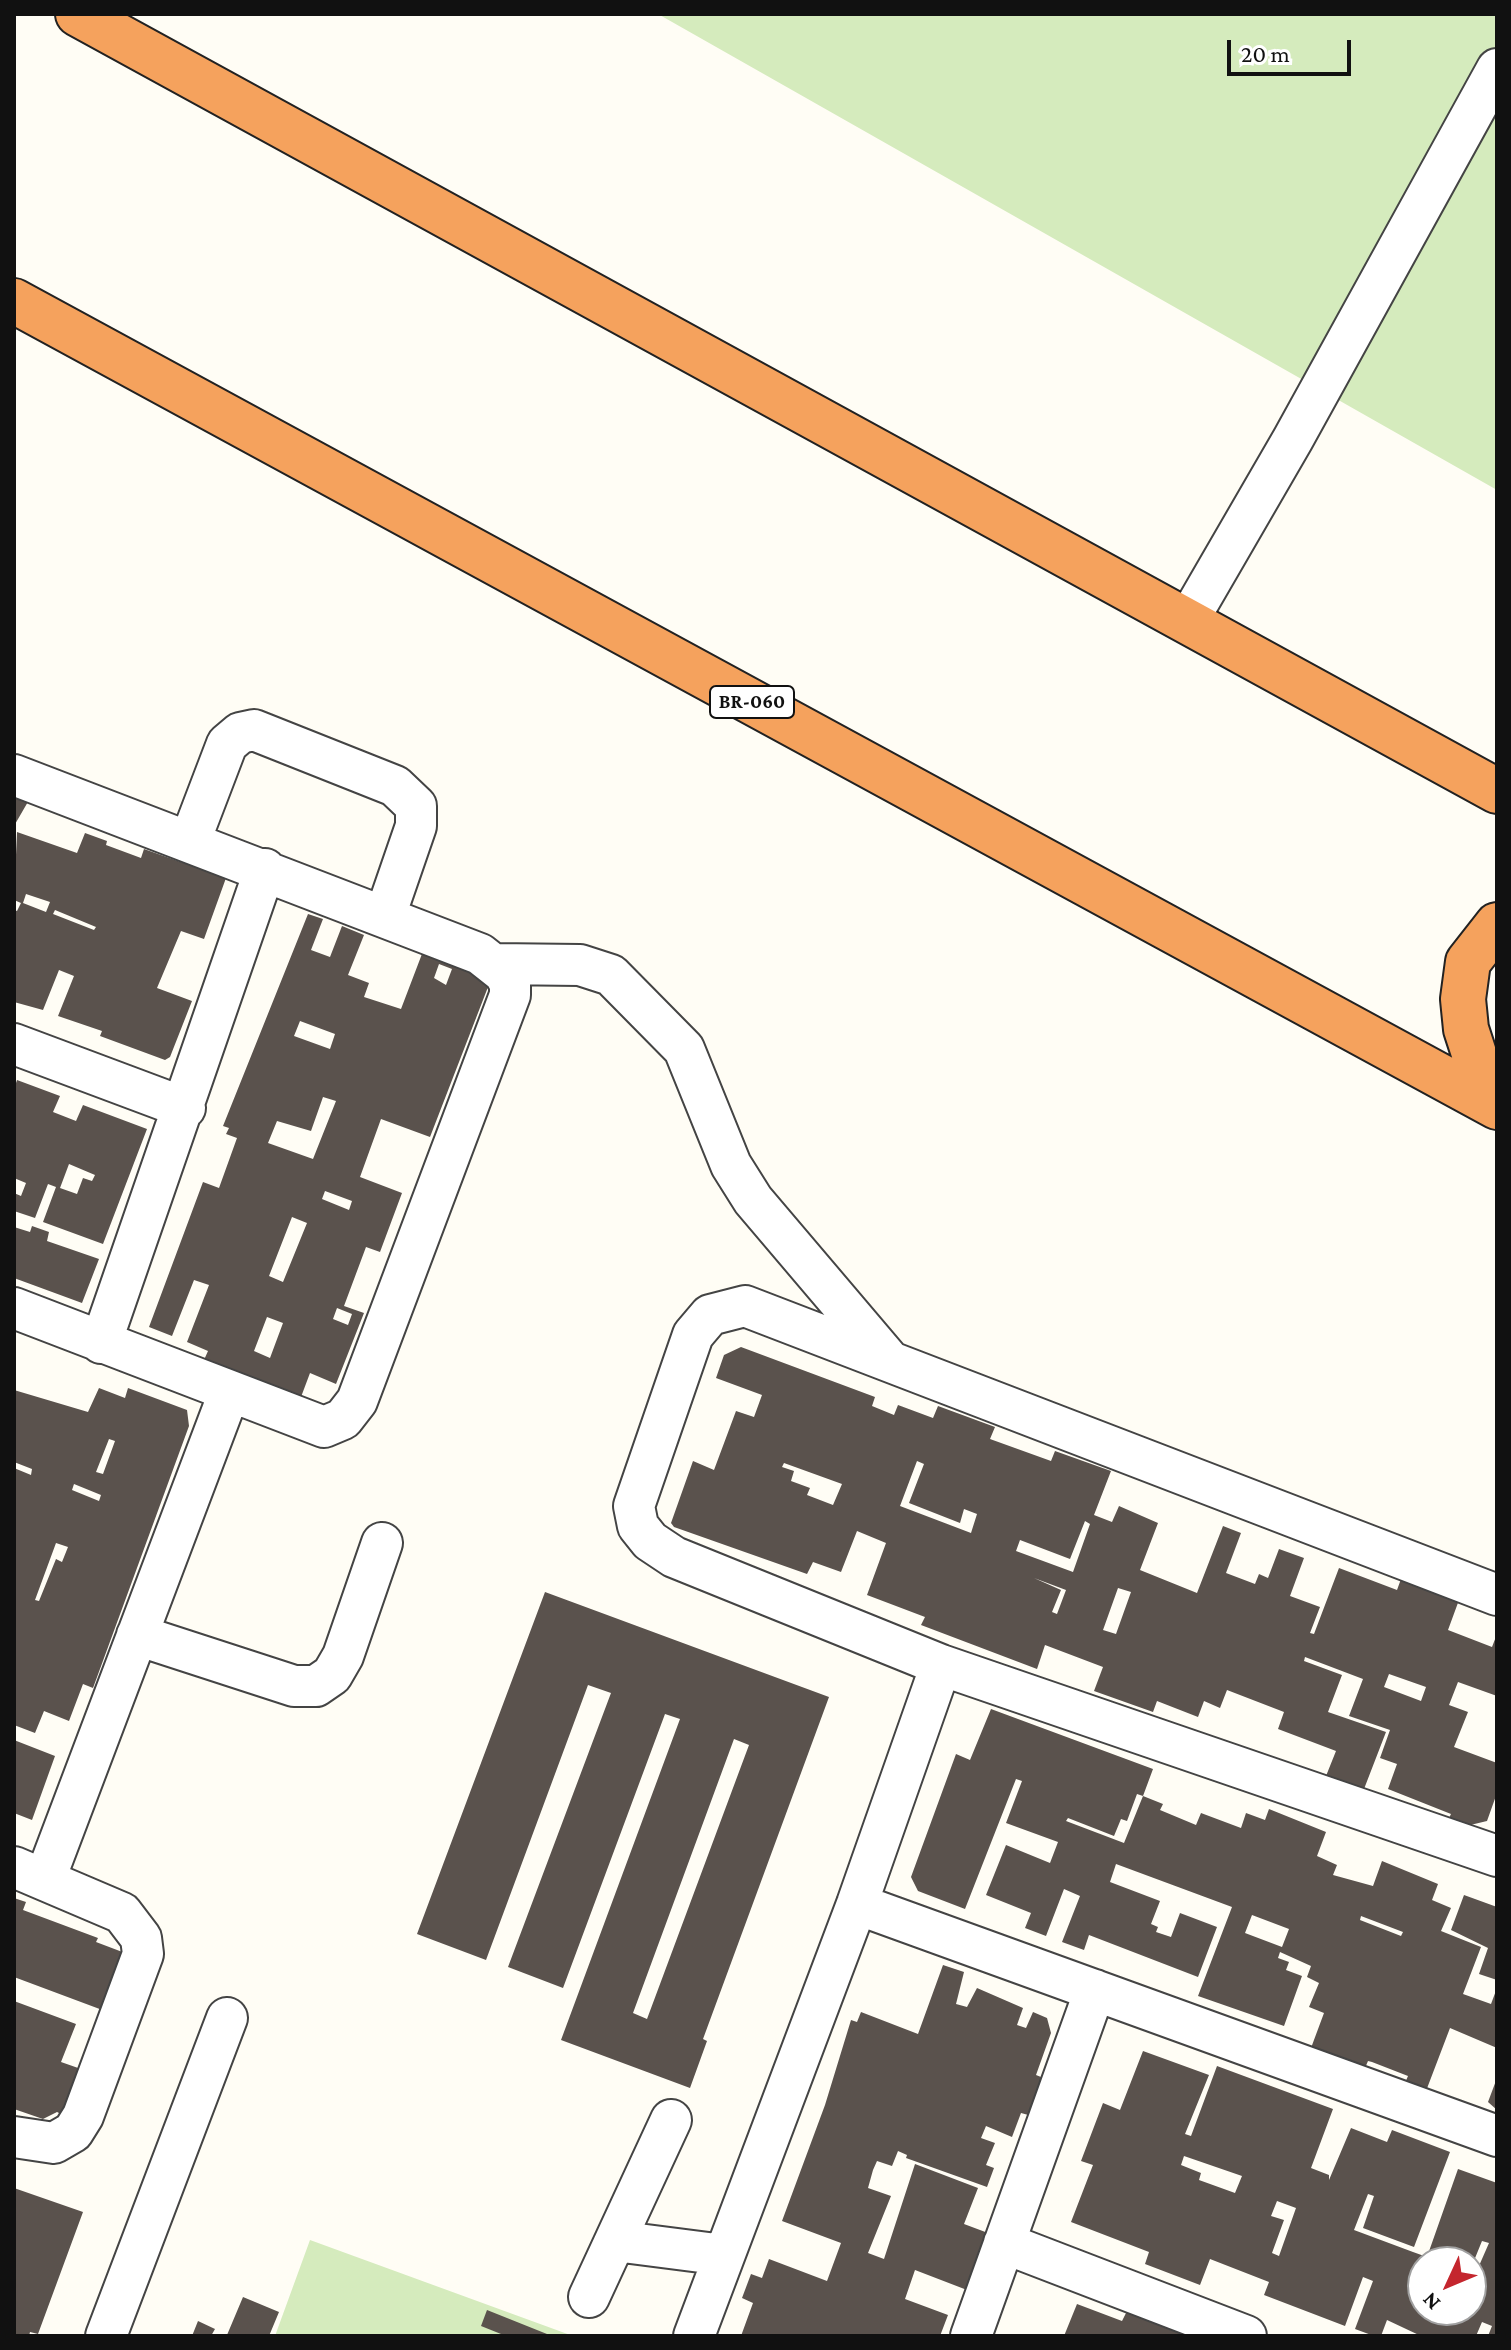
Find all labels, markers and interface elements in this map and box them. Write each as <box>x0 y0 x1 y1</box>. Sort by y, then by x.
scale bar <box>1231 24 1355 74</box>
text: 20 m <box>1241 40 1290 67</box>
road number: BR-060 <box>710 686 794 718</box>
north arrow <box>1407 2246 1487 2326</box>
text: N <box>1417 2288 1445 2316</box>

